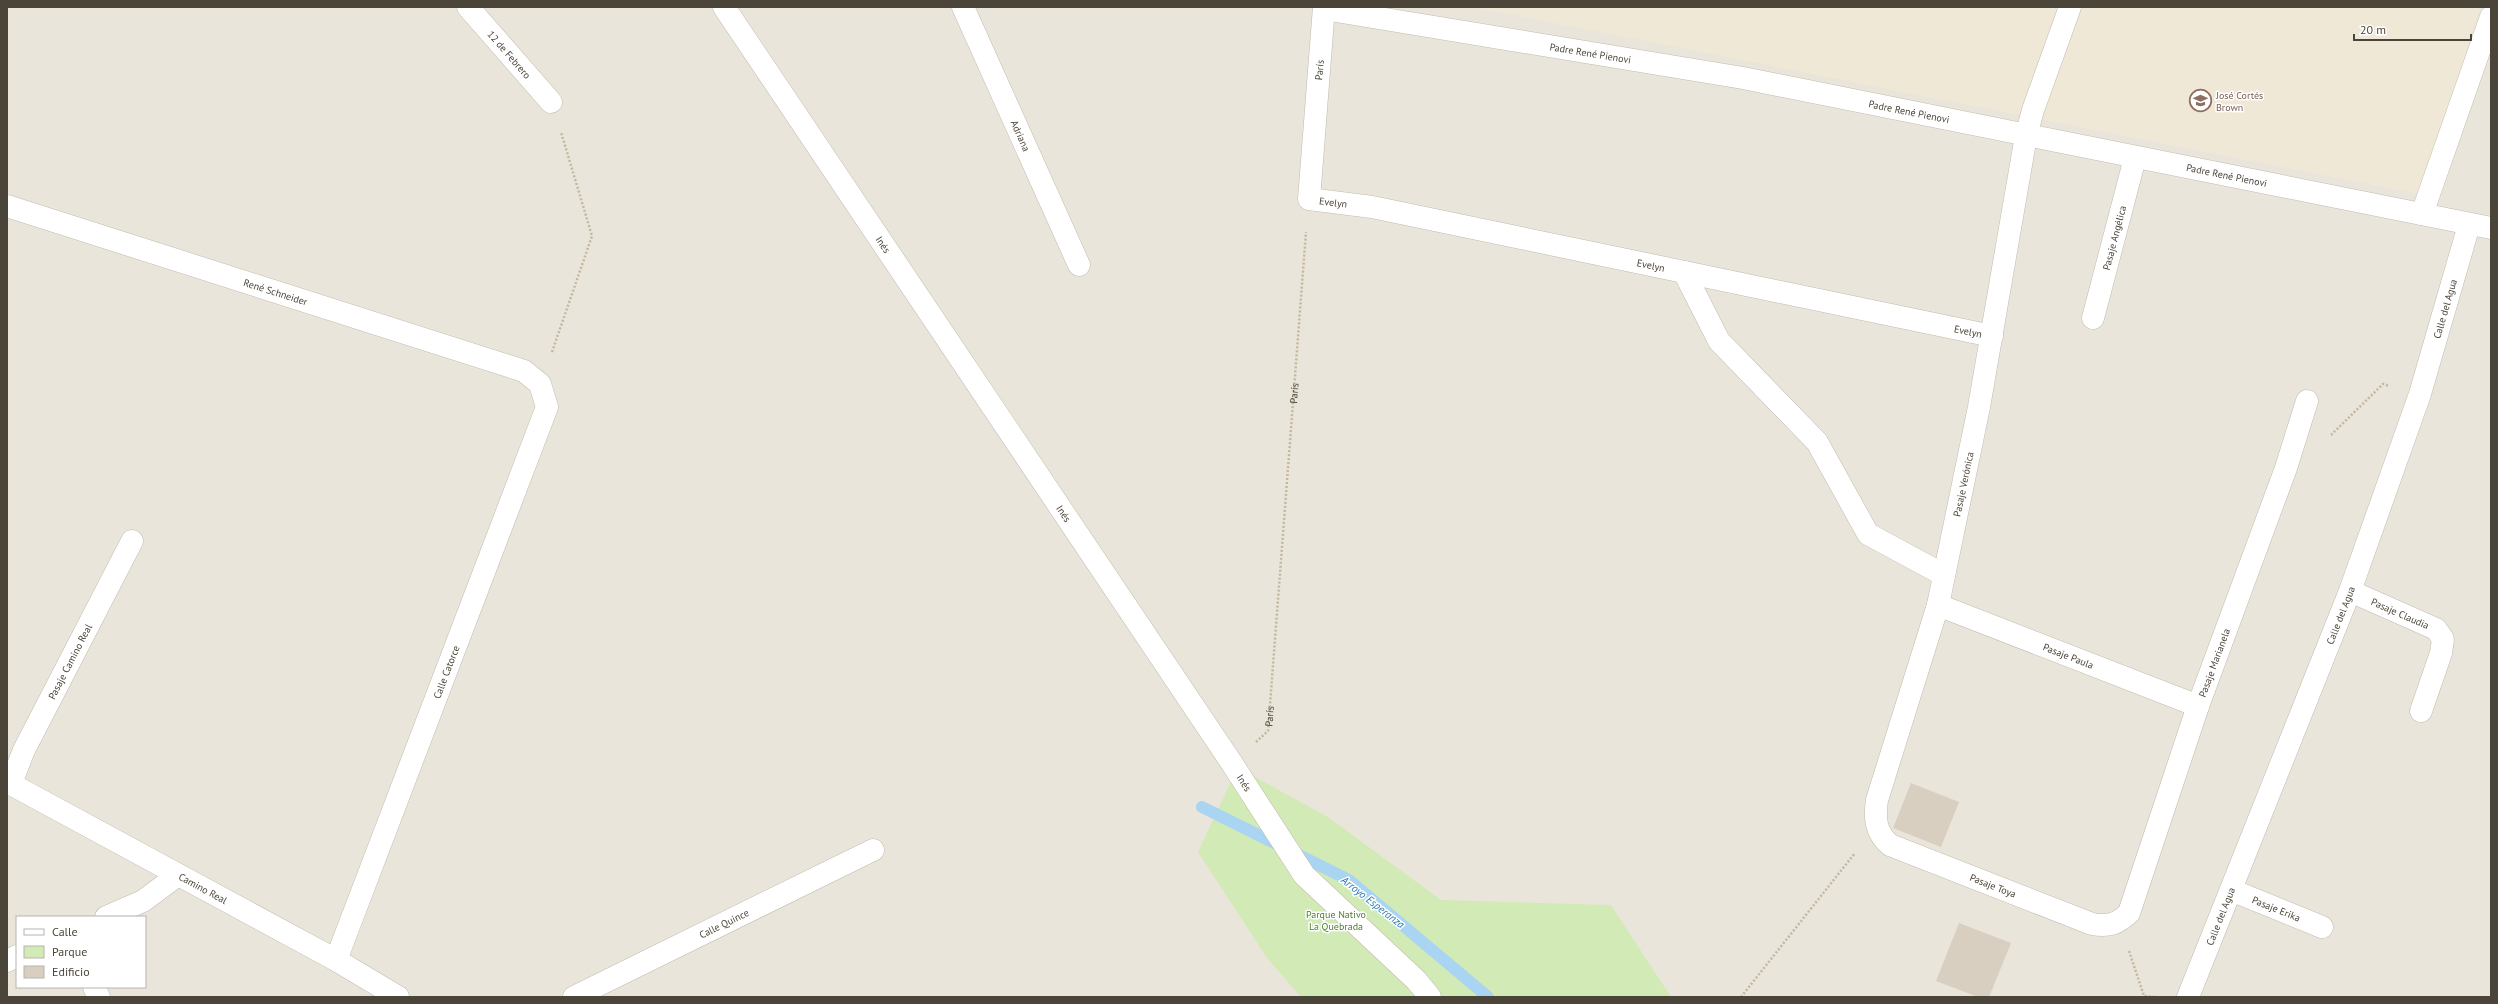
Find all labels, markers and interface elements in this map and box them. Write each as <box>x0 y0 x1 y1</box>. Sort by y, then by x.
scale bar <box>2354 16 2471 42</box>
text: 20 m <box>2360 22 2386 37</box>
street label: 12 de Febrero <box>485 28 534 82</box>
street label: Padre René Pienovi <box>1549 40 1632 66</box>
street label: París <box>1312 59 1327 81</box>
school or university icon: José Cortés Brown <box>2187 88 2213 114</box>
place label: José Cortés Brown <box>2215 89 2263 114</box>
street label: Padre René Pienovi <box>1867 97 1951 126</box>
street label: Adriana <box>1008 118 1033 153</box>
street label: Padre René Pienovi <box>2185 161 2268 190</box>
street label: Evelyn <box>1318 194 1348 211</box>
street label: Pasaje Angélica <box>2100 204 2129 272</box>
street label: Inés <box>873 234 893 256</box>
street label: Evelyn <box>1636 256 1666 275</box>
street label: René Schneider <box>242 276 310 309</box>
street label: Calle del Agua <box>2430 278 2460 340</box>
street label: Evelyn <box>1953 322 1983 341</box>
street label: París <box>1287 383 1301 404</box>
street label: Pasaje Verónica <box>1950 450 1977 518</box>
street label: Inés <box>1053 503 1074 525</box>
street label: Calle del Agua <box>2323 585 2358 646</box>
street label: Pasaje Claudia <box>2369 595 2431 632</box>
street label: Pasaje Camino Real <box>45 622 95 702</box>
street label: Pasaje Marianela <box>2196 627 2233 699</box>
street label: Pasaje Paula <box>2041 640 2096 672</box>
street label: Calle Catorce <box>430 644 463 701</box>
street label: París <box>1262 706 1277 727</box>
street label: Inés <box>1234 772 1254 794</box>
street label: Camino Real <box>176 870 230 907</box>
street label: Pasaje Toya <box>1968 871 2018 901</box>
water label: Arroyo Esperanza <box>1338 872 1408 932</box>
street label: Calle del Agua <box>2203 885 2238 947</box>
street label: Pasaje Erika <box>2250 893 2302 925</box>
street label: Calle Quince <box>697 906 751 941</box>
park label: Parque Nativo La Quebrada <box>1306 908 1366 933</box>
legend <box>16 916 146 988</box>
text: Calle <box>52 924 78 939</box>
text: Parque <box>52 944 87 959</box>
text: Edificio <box>52 964 90 979</box>

